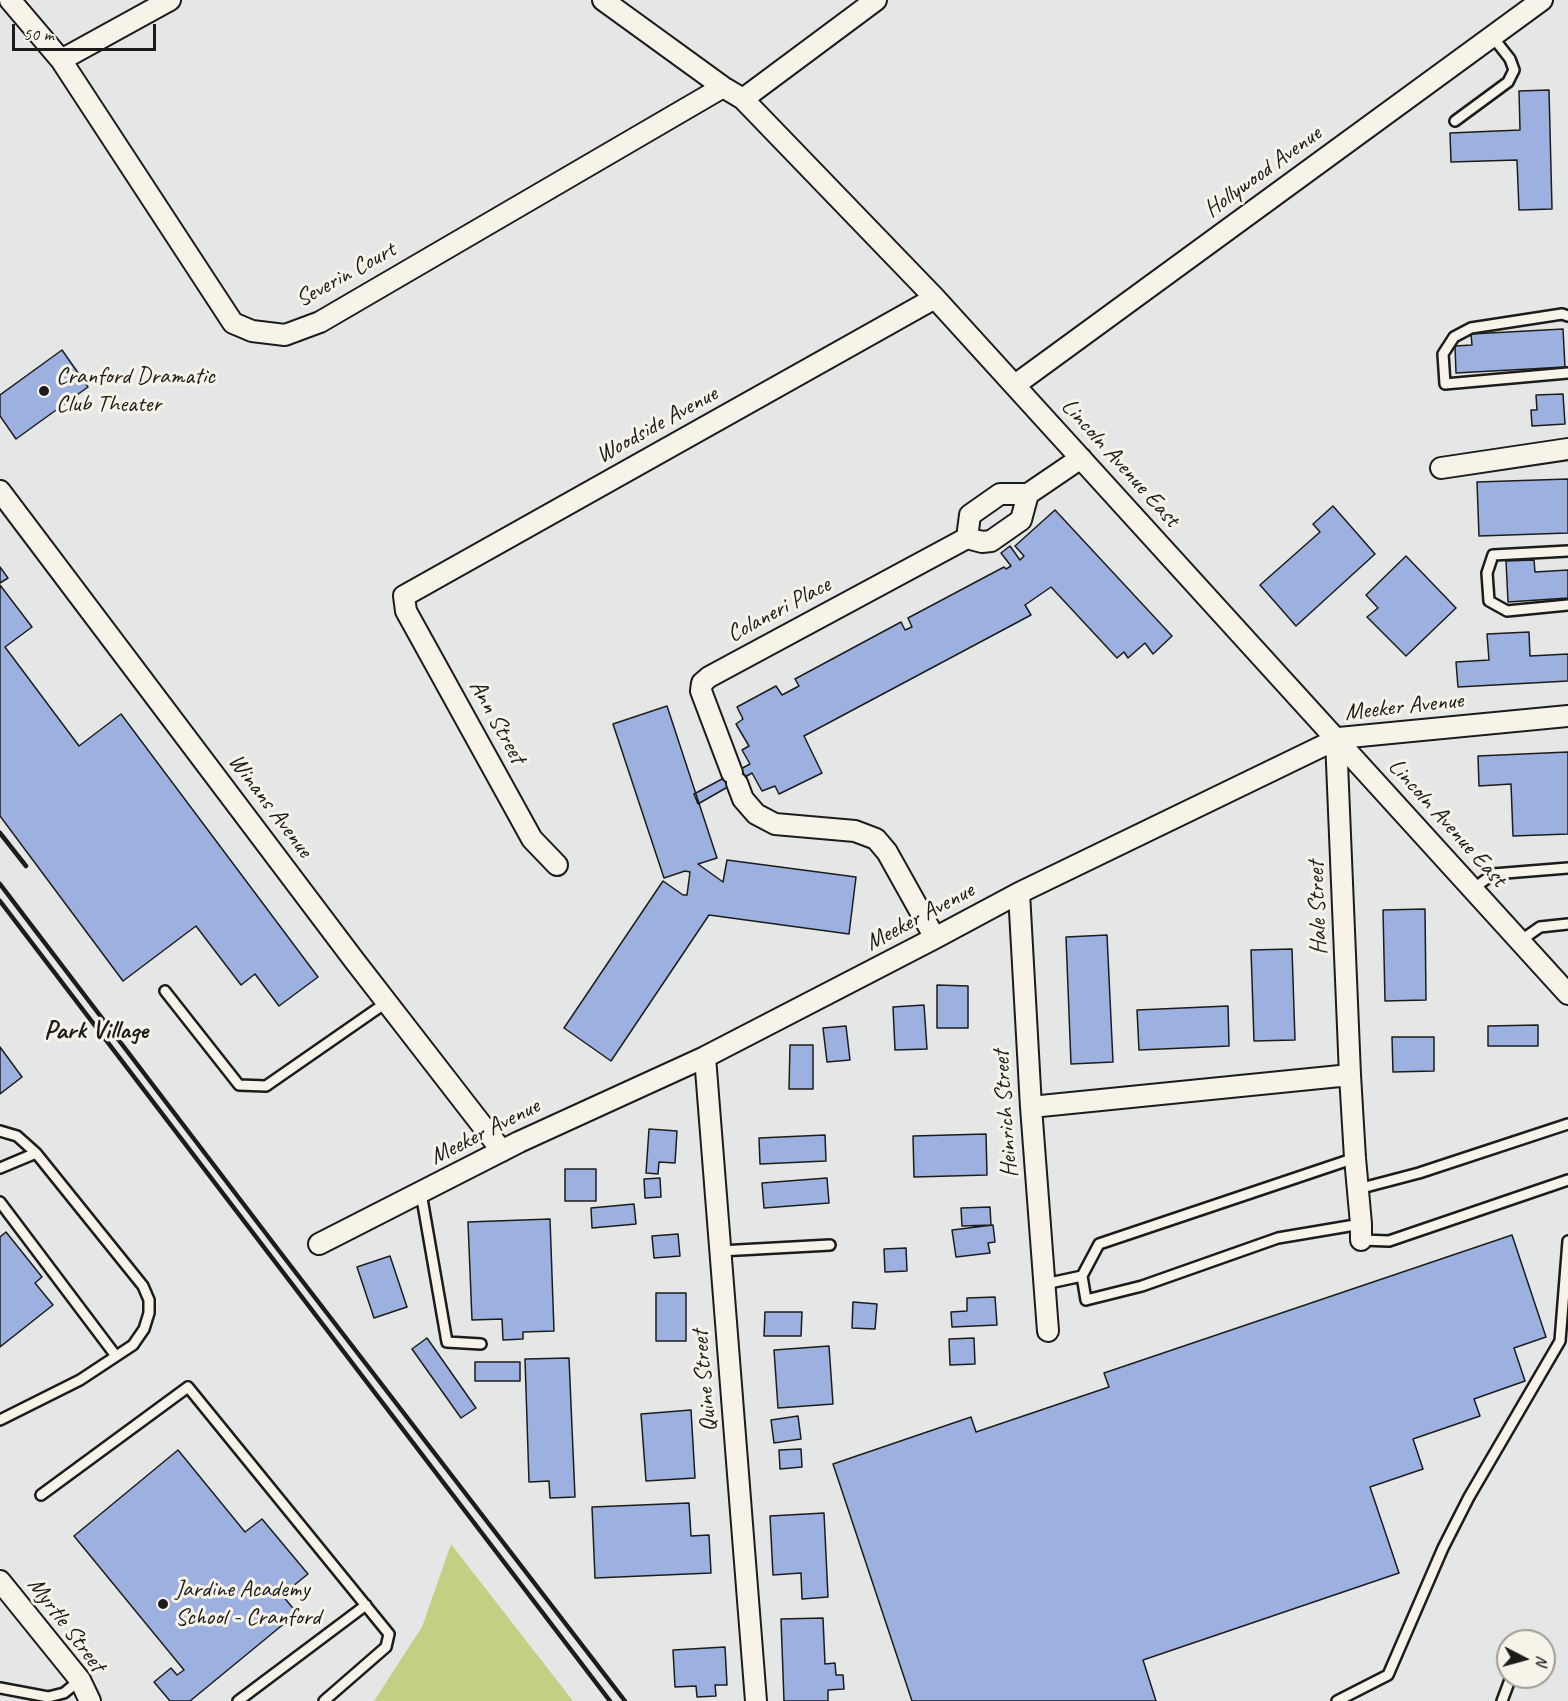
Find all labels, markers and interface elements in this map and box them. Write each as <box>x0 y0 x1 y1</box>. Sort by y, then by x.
scale bar <box>15 12 159 50</box>
text: 50 m <box>23 23 54 45</box>
street label: Hollywood Avenue <box>1199 120 1327 224</box>
street label: Severin Court <box>291 236 401 314</box>
place label: Cranford Dramatic Club Theater <box>56 363 215 419</box>
street label: Woodside Avenue <box>591 380 723 470</box>
marker: Cranford Dramatic Club Theater <box>37 384 51 398</box>
street label: Lincoln Avenue East <box>1055 393 1185 533</box>
street label: Colaneri Place <box>722 571 836 649</box>
street label: Ann Street <box>462 675 532 769</box>
street label: Meeker Avenue <box>1343 686 1465 728</box>
street label: Winans Avenue <box>222 748 318 864</box>
street label: Lincoln Avenue East <box>1382 753 1512 893</box>
street label: Hale Street <box>1302 861 1334 955</box>
street label: Meeker Avenue <box>861 876 979 958</box>
district label: Park Village <box>44 1015 148 1047</box>
street label: Heinrich Street <box>987 1049 1025 1179</box>
street label: Meeker Avenue <box>425 1092 545 1172</box>
street label: Quine Street <box>686 1329 724 1433</box>
street label: Myrtle Street <box>21 1572 111 1678</box>
place label: Jardine Academy School - Cranford <box>175 1576 321 1632</box>
marker: Jardine Academy School - Cranford <box>156 1597 170 1611</box>
north arrow <box>1496 1629 1556 1689</box>
text: N <box>1531 1655 1552 1667</box>

